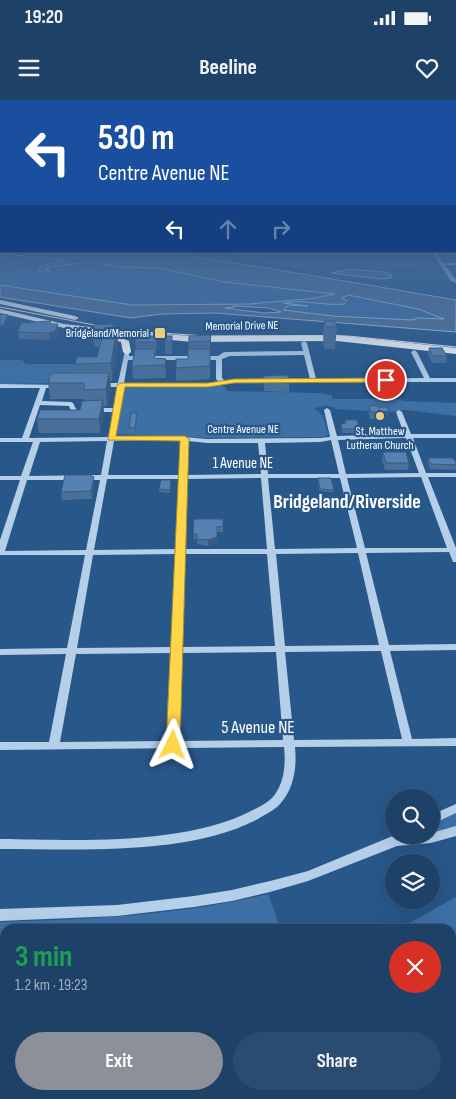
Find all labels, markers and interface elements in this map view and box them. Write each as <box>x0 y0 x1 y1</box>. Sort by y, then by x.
text: 19:20 <box>25 6 63 29</box>
icon: menu <box>15 54 43 82</box>
text: Beeline <box>199 54 257 81</box>
icon: heart <box>413 54 441 82</box>
text: 530 m <box>98 117 174 160</box>
icon: left <box>15 120 80 185</box>
text: Centre Avenue NE <box>98 160 229 187</box>
icon: left <box>161 215 189 243</box>
icon: ahead <box>214 215 242 243</box>
icon: right <box>267 215 295 243</box>
street label: Memorial Drive NE <box>205 318 279 334</box>
place label: Bridgeland/Memorial <box>66 326 149 341</box>
marker: Bridgeland/Memorial <box>153 326 167 340</box>
pin <box>365 359 407 401</box>
icon: arrive <box>372 366 400 394</box>
marker: St. Matthew Lutheran Church <box>374 410 386 422</box>
street label: Centre Avenue NE <box>207 422 279 437</box>
place label: St. Matthew Lutheran Church <box>346 424 414 453</box>
street label: 1 Avenue NE <box>213 454 273 473</box>
district label: Bridgeland/Riverside <box>273 490 421 514</box>
street label: 5 Avenue NE <box>221 717 295 738</box>
position arrow <box>146 718 198 770</box>
map controls <box>385 789 440 909</box>
button: search <box>385 789 440 844</box>
button: layers <box>385 854 440 909</box>
text: 3 min <box>15 939 72 975</box>
button: close <box>389 941 441 993</box>
text: 1.2 km · 19:23 <box>15 976 87 995</box>
button: Exit <box>15 1032 223 1090</box>
button: Share <box>233 1032 441 1090</box>

